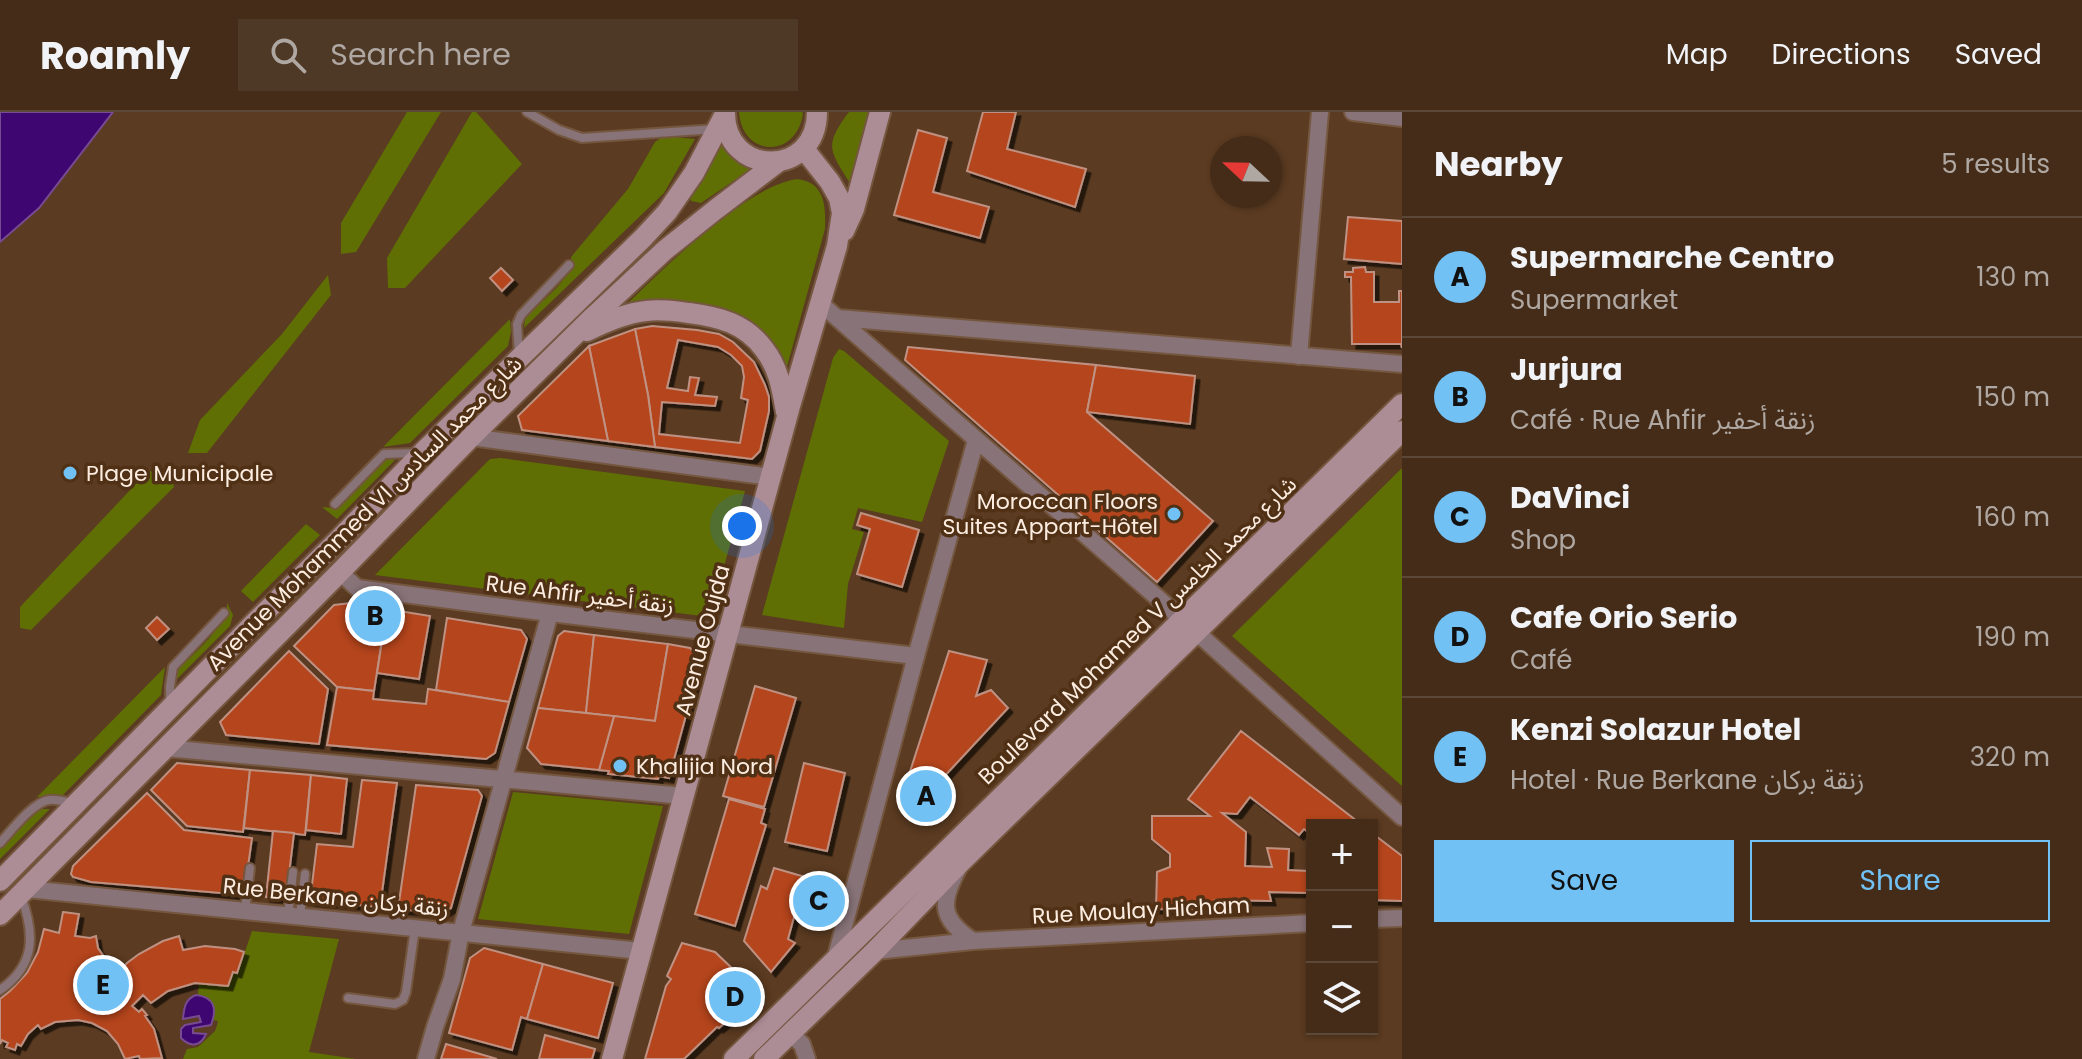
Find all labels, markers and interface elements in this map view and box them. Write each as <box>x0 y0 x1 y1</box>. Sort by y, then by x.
search box <box>238 19 798 91</box>
text: Roamly <box>40 29 190 82</box>
icon: search <box>266 33 310 77</box>
text: Search here <box>330 33 511 76</box>
text: Map <box>1666 35 1728 74</box>
text: Directions <box>1772 35 1911 74</box>
text: Saved <box>1955 35 2042 74</box>
north arrow <box>1210 136 1282 208</box>
text: Nearby <box>1434 140 1563 188</box>
text: 5 results <box>1941 146 2050 182</box>
text: Supermarche Centro <box>1510 236 1834 279</box>
text: A <box>1450 259 1470 295</box>
text: 130 m <box>1976 259 2050 295</box>
text: Supermarket <box>1510 282 1678 318</box>
text: Jurjura <box>1510 348 1623 391</box>
street label: Avenue Mohammed VI شارع محمد السادس <box>200 349 529 678</box>
text: B <box>1451 379 1469 415</box>
text: 150 m <box>1975 379 2050 415</box>
text: Café · Rue Ahfir زنقة أحفير <box>1510 402 1815 438</box>
place label: Plage Municipale <box>86 458 274 489</box>
marker: Plage Municipale <box>61 464 79 482</box>
street label: Boulevard Mohamed V شارع محمد الخامس <box>971 469 1304 792</box>
text: DaVinci <box>1510 476 1630 519</box>
place label: Moroccan Floors Suites Appart-Hôtel <box>942 486 1158 542</box>
text: C <box>1450 499 1470 535</box>
text: 160 m <box>1975 499 2050 535</box>
marker: Moroccan Floors Suites Appart-Hôtel <box>1165 505 1183 523</box>
your location <box>722 506 762 546</box>
text: Shop <box>1510 522 1576 558</box>
street label: Avenue Oujda <box>667 561 738 719</box>
street label: Rue Ahfir زنقة أحفير <box>484 568 676 621</box>
pin: B <box>349 586 401 646</box>
text: Cafe Orio Serio <box>1510 596 1737 639</box>
text: D <box>1451 619 1469 655</box>
text: 190 m <box>1975 619 2050 655</box>
text: Café <box>1510 642 1572 678</box>
text: Kenzi Solazur Hotel <box>1510 708 1801 751</box>
text: E <box>1453 739 1467 775</box>
text: 320 m <box>1970 739 2050 775</box>
place label: Khalijia Nord <box>636 751 773 782</box>
marker: Khalijia Nord <box>611 757 629 775</box>
text: Hotel · Rue Berkane زنقة بركان <box>1510 762 1865 798</box>
pin: A <box>900 766 952 826</box>
map controls <box>1306 819 1378 1035</box>
button: + <box>1306 819 1378 891</box>
button: Save <box>1434 840 1734 922</box>
button: Share <box>1750 840 2050 922</box>
street label: Rue Berkane زنقة بركان <box>221 870 451 925</box>
pin: C <box>793 871 845 931</box>
street label: Rue Moulay Hicham <box>1031 889 1251 932</box>
button: − <box>1306 891 1378 963</box>
pin: E <box>77 955 129 1015</box>
button: layers <box>1306 963 1378 1035</box>
pin: D <box>709 967 761 1027</box>

